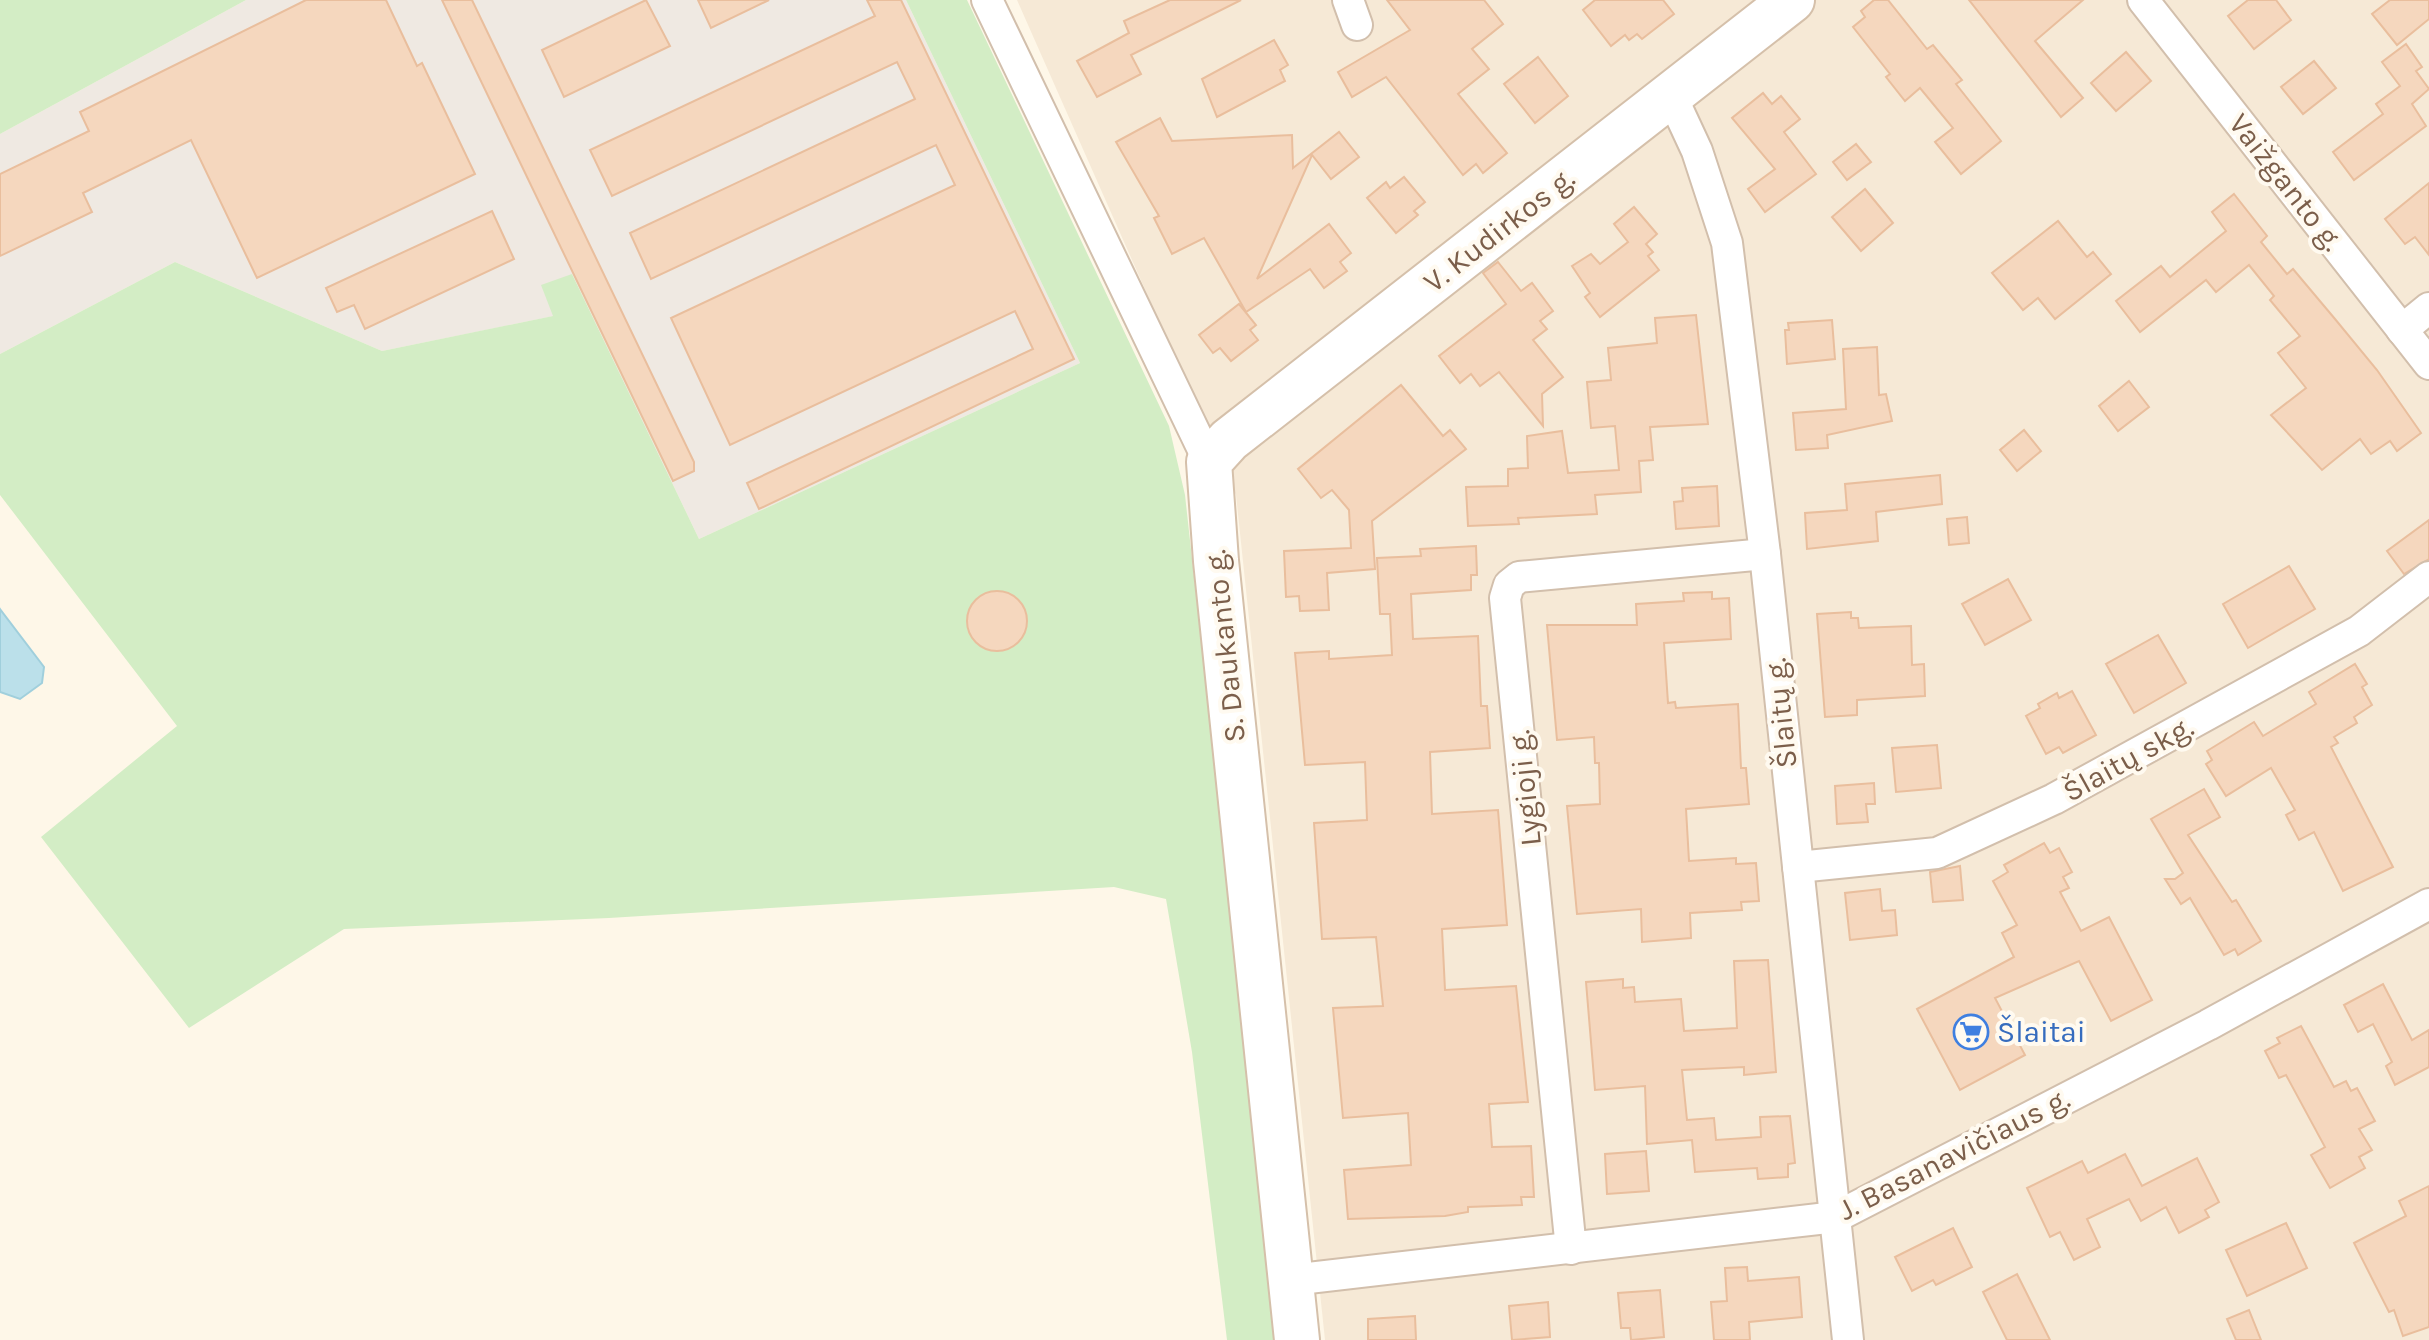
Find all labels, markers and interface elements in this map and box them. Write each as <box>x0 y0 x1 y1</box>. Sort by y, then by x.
street label: Vaižganto g. <box>2221 106 2351 258</box>
street label: V. Kudirkos g. <box>1416 160 1582 300</box>
street label: S. Daukanto g. <box>1197 548 1253 744</box>
street label: Šlaitų g. <box>1757 656 1805 770</box>
street label: Šlaitų skg. <box>2057 708 2199 810</box>
street label: Lygioji g. <box>1501 728 1549 848</box>
supermarket icon: Šlaitai <box>1952 1013 1990 1051</box>
place label: Šlaitai <box>1997 1014 2086 1050</box>
street label: J. Basanavičiaus g. <box>1832 1080 2076 1228</box>

